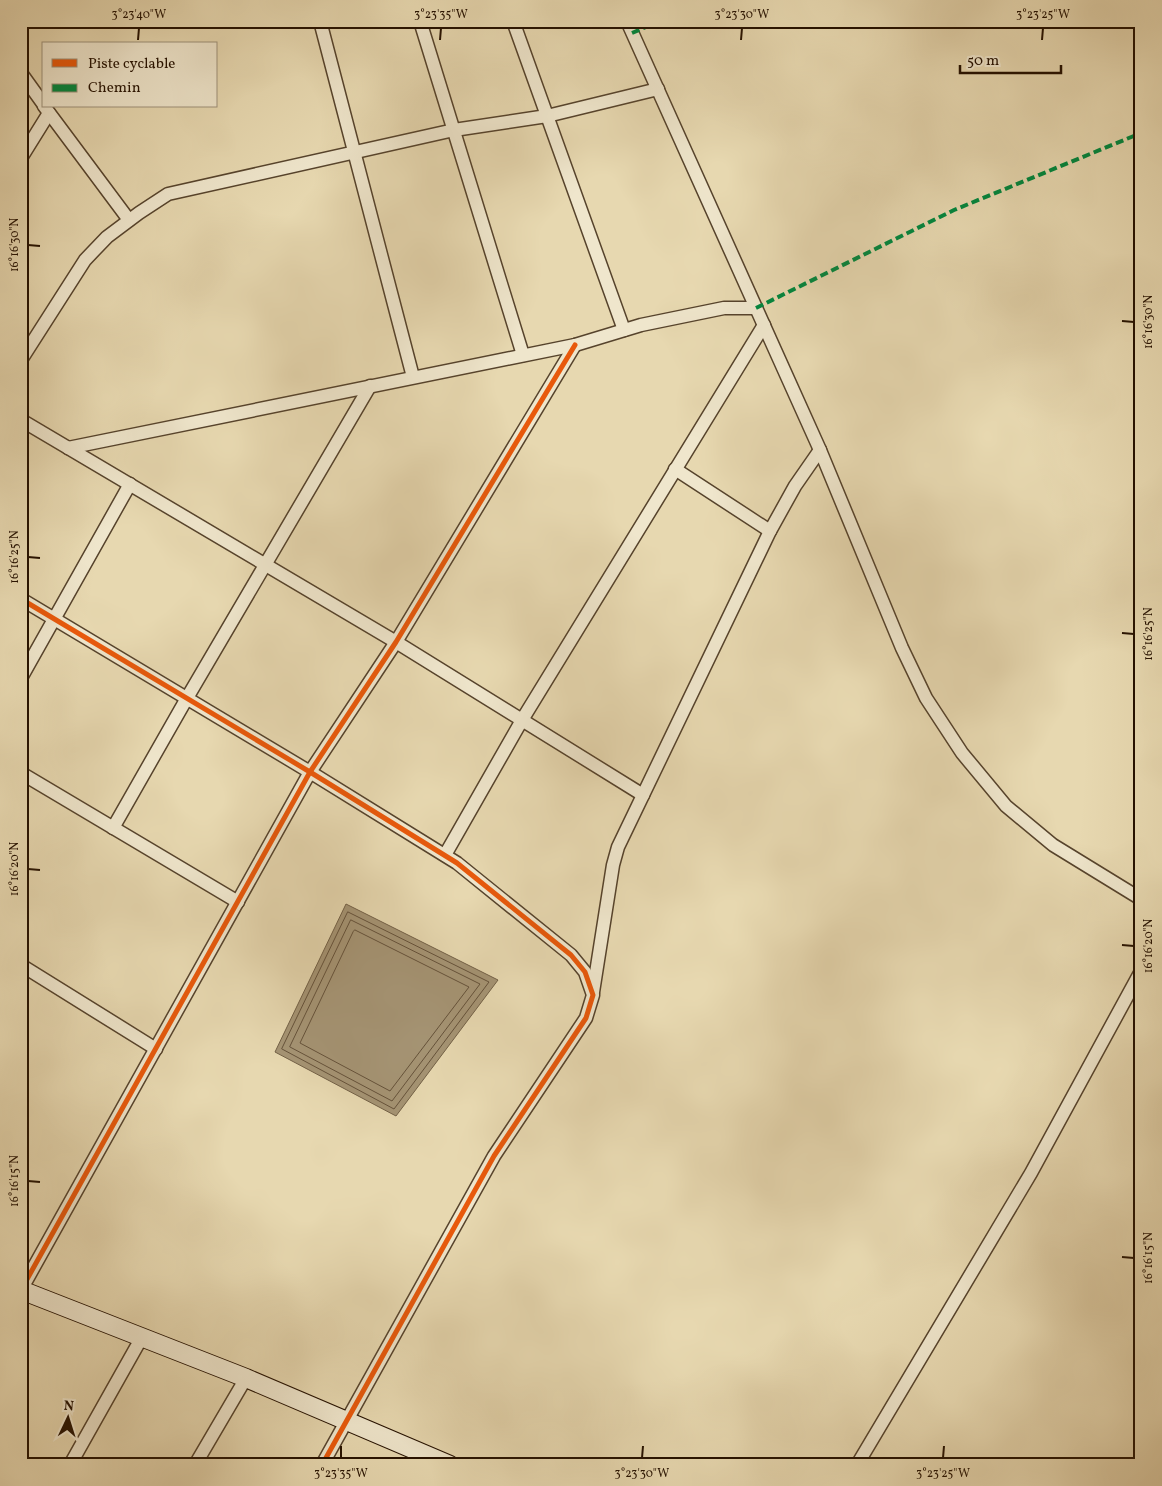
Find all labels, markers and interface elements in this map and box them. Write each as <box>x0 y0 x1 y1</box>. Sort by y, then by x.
text: 3°23'40"W <box>112 7 166 23</box>
text: 3°23'35"W <box>414 7 468 23</box>
text: 3°23'30"W <box>715 7 769 23</box>
text: 3°23'25"W <box>1016 7 1070 23</box>
legend <box>42 42 218 108</box>
scale bar <box>960 42 1061 74</box>
text: 50 m <box>967 51 999 72</box>
text: Piste cyclable <box>88 54 175 75</box>
text: Chemin <box>88 78 141 99</box>
text: 16°16'30"N <box>7 218 23 272</box>
text: 16°16'30"N <box>1141 295 1157 349</box>
text: 16°16'25"N <box>7 530 23 584</box>
text: 16°16'25"N <box>1141 607 1157 661</box>
text: 16°16'20"N <box>7 842 23 896</box>
text: 16°16'20"N <box>1141 919 1157 973</box>
text: 16°16'15"N <box>7 1155 23 1207</box>
text: 16°16'15"N <box>1141 1232 1157 1284</box>
north arrow <box>42 1394 92 1444</box>
text: N <box>63 1397 75 1416</box>
text: 3°23'35"W <box>314 1466 368 1482</box>
text: 3°23'30"W <box>615 1466 669 1482</box>
text: 3°23'25"W <box>916 1466 970 1482</box>

